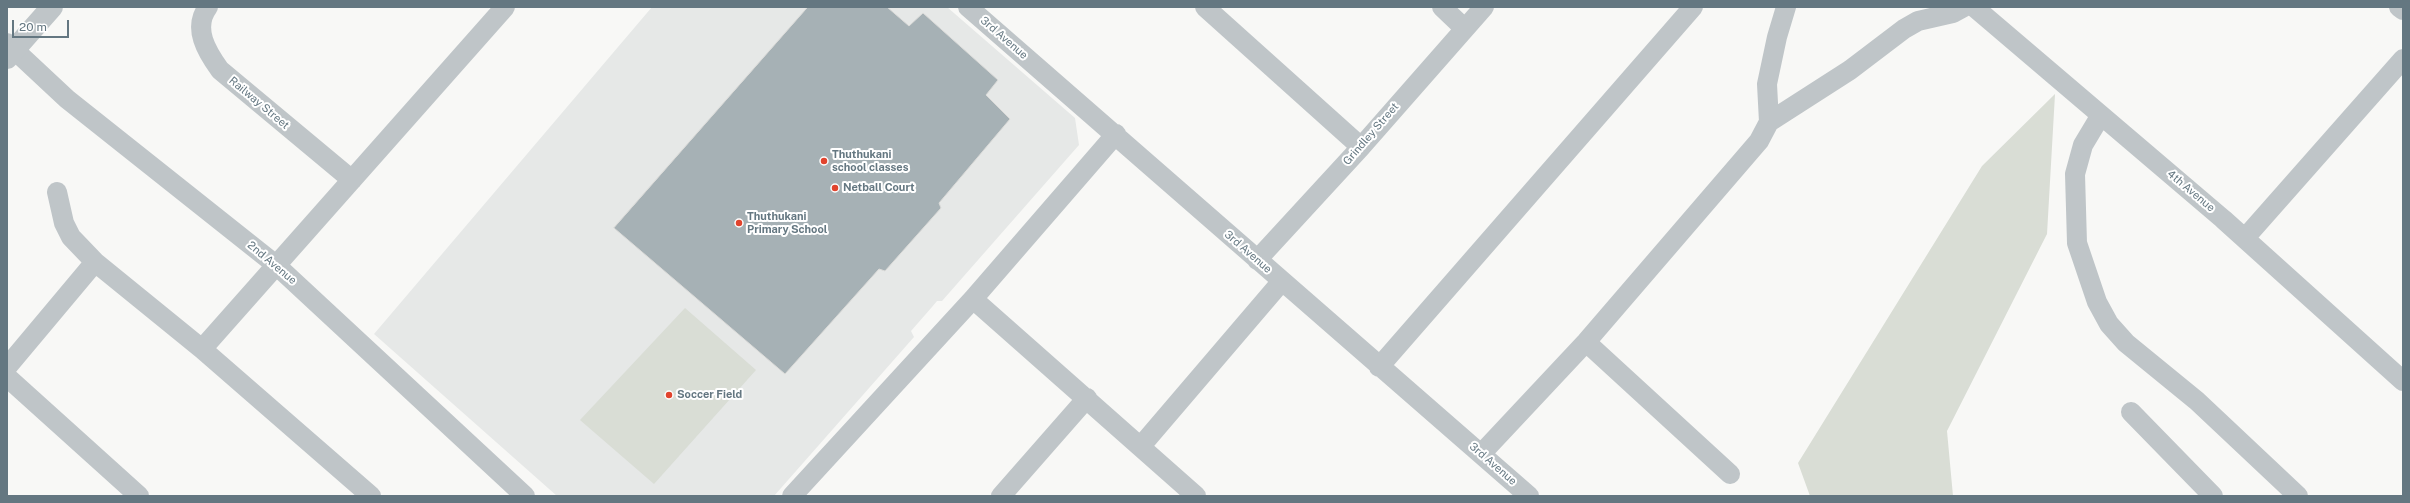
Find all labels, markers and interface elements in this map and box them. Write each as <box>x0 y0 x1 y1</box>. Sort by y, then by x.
scale bar <box>14 12 71 38</box>
street label: 3rd Avenue <box>978 14 1030 62</box>
text: 20 m <box>19 20 47 34</box>
street label: Railway Street <box>226 74 292 132</box>
street label: Grindley Street <box>1340 100 1402 168</box>
place label: Thuthukani school classes <box>832 148 908 174</box>
marker: Thuthukani school classes <box>819 156 829 166</box>
street label: 4th Avenue <box>2165 167 2217 215</box>
place label: Netball Court <box>843 181 914 195</box>
marker: Netball Court <box>830 183 840 193</box>
place label: Thuthukani Primary School <box>747 210 827 236</box>
marker: Thuthukani Primary School <box>734 218 744 228</box>
street label: 3rd Avenue <box>1222 228 1274 276</box>
street label: 2nd Avenue <box>245 239 299 287</box>
place label: Soccer Field <box>677 388 742 402</box>
marker: Soccer Field <box>664 390 674 400</box>
street label: 3rd Avenue <box>1467 440 1519 488</box>

